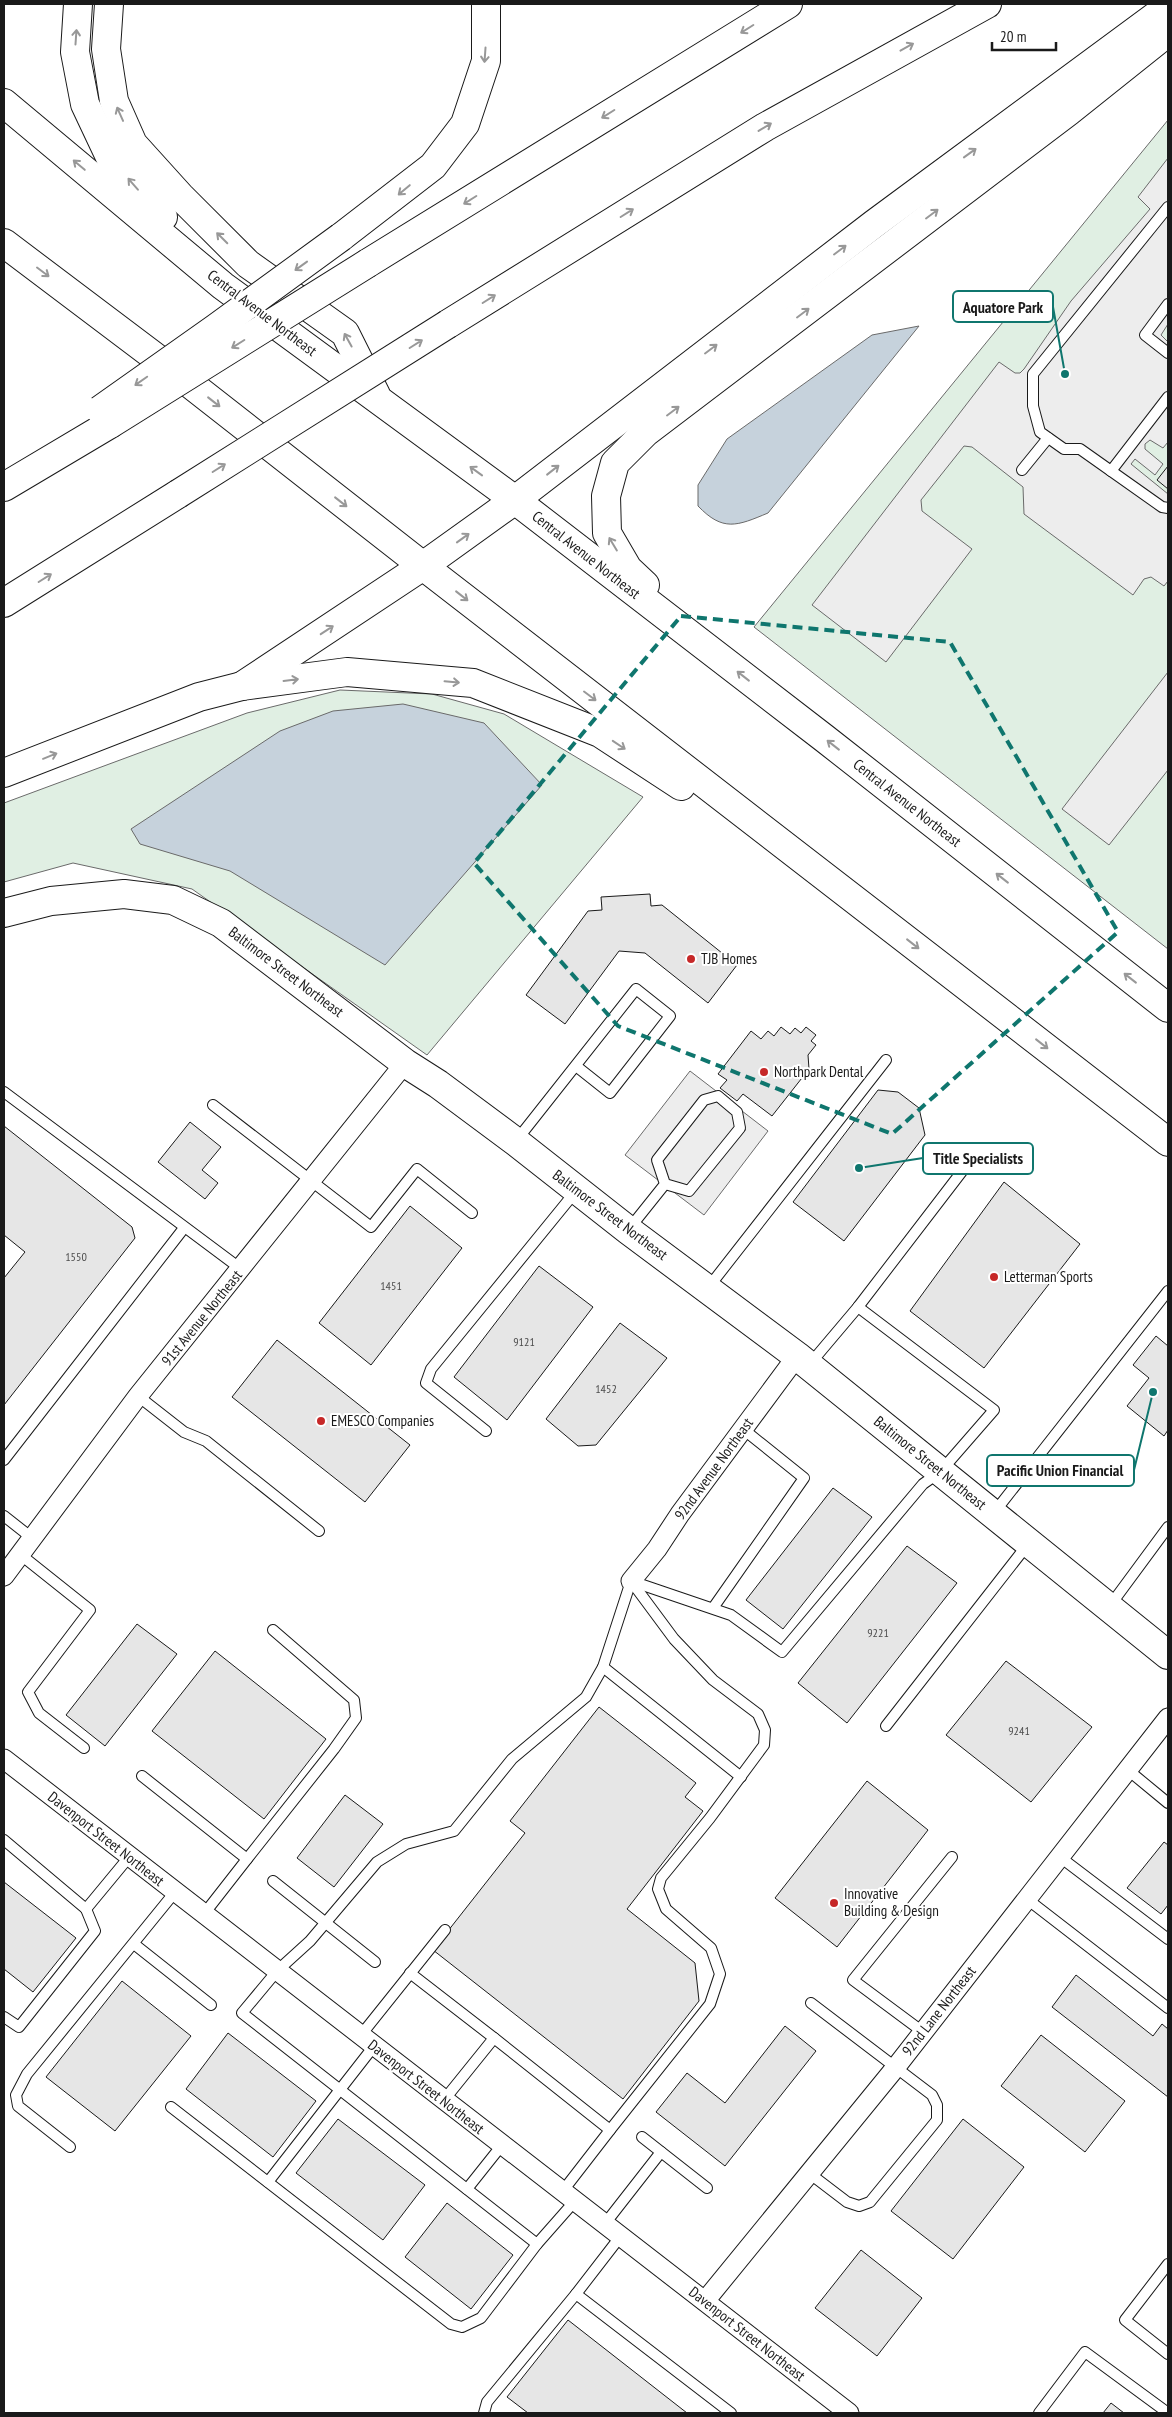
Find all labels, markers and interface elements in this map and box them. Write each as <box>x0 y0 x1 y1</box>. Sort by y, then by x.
scale bar <box>992 20 1056 52</box>
one-way arrow <box>740 24 754 34</box>
text: 20 m <box>1000 27 1026 46</box>
one-way arrow <box>71 29 80 45</box>
one-way arrow <box>899 42 914 52</box>
one-way arrow <box>481 46 490 62</box>
one-way arrow <box>114 107 124 122</box>
one-way arrow <box>602 110 616 120</box>
one-way arrow <box>758 122 772 132</box>
one-way arrow <box>963 148 977 158</box>
one-way arrow <box>73 159 86 170</box>
one-way arrow <box>128 177 139 190</box>
one-way arrow <box>398 184 411 195</box>
one-way arrow <box>464 195 478 205</box>
one-way arrow <box>620 207 634 217</box>
one-way arrow <box>925 209 938 220</box>
one-way arrow <box>217 233 229 245</box>
one-way arrow <box>833 245 847 255</box>
one-way arrow <box>294 261 308 271</box>
street label: Central Avenue Northeast <box>204 265 321 360</box>
one-way arrow <box>36 267 50 277</box>
callout: Aquatore Park <box>953 291 1053 322</box>
one-way arrow <box>482 293 496 303</box>
text: Aquatore Park <box>962 297 1044 317</box>
one-way arrow <box>796 307 809 318</box>
one-way arrow <box>343 332 353 347</box>
one-way arrow <box>409 339 423 350</box>
one-way arrow <box>231 340 245 350</box>
one-way arrow <box>704 344 718 354</box>
one-way arrow <box>134 376 148 386</box>
one-way arrow <box>207 396 220 407</box>
one-way arrow <box>666 405 679 416</box>
one-way arrow <box>212 463 226 473</box>
one-way arrow <box>547 465 560 476</box>
one-way arrow <box>469 466 483 476</box>
one-way arrow <box>335 497 348 508</box>
street label: Central Avenue Northeast <box>528 506 644 603</box>
one-way arrow <box>456 533 470 543</box>
one-way arrow <box>608 537 618 551</box>
one-way arrow <box>38 572 52 583</box>
one-way arrow <box>455 591 468 602</box>
one-way arrow <box>320 625 334 635</box>
one-way arrow <box>737 670 750 681</box>
one-way arrow <box>282 675 298 685</box>
one-way arrow <box>444 677 460 686</box>
one-way arrow <box>583 690 596 701</box>
one-way arrow <box>612 740 626 750</box>
one-way arrow <box>826 740 840 750</box>
one-way arrow <box>42 751 57 761</box>
street label: Central Avenue Northeast <box>849 754 965 851</box>
one-way arrow <box>996 872 1009 883</box>
street label: Baltimore Street Northeast <box>225 922 348 1021</box>
one-way arrow <box>906 939 920 949</box>
place label: TJB Homes <box>701 949 757 968</box>
marker: TJB Homes <box>685 953 697 965</box>
one-way arrow <box>1123 973 1137 983</box>
one-way arrow <box>1035 1038 1048 1049</box>
place label: Northpark Dental <box>774 1062 864 1081</box>
marker: Northpark Dental <box>758 1066 770 1078</box>
callout: Title Specialists <box>923 1143 1033 1174</box>
text: Title Specialists <box>933 1148 1023 1168</box>
street label: Baltimore Street Northeast <box>549 1165 672 1264</box>
house number: 1550 <box>65 1249 87 1264</box>
street label: 91st Avenue Northeast <box>157 1266 246 1369</box>
place label: Letterman Sports <box>1004 1267 1093 1286</box>
marker: Letterman Sports <box>988 1271 1000 1283</box>
house number: 1451 <box>380 1278 402 1293</box>
house number: 9121 <box>513 1334 535 1349</box>
house number: 1452 <box>595 1381 617 1396</box>
place label: EMESCO Companies <box>331 1411 434 1430</box>
street label: Baltimore Street Northeast <box>870 1411 990 1514</box>
street label: 92nd Avenue Northeast <box>670 1414 757 1523</box>
marker: EMESCO Companies <box>315 1415 327 1427</box>
callout: Pacific Union Financial <box>987 1455 1134 1486</box>
text: Pacific Union Financial <box>997 1460 1123 1480</box>
house number: 9221 <box>867 1625 889 1640</box>
house number: 9241 <box>1008 1723 1030 1738</box>
street label: Davenport Street Northeast <box>44 1787 168 1890</box>
place label: Innovative Building & Design <box>844 1884 939 1920</box>
marker: Innovative Building & Design <box>828 1897 840 1909</box>
street label: 92nd Lane Northeast <box>898 1962 980 2059</box>
street label: Davenport Street Northeast <box>364 2035 488 2138</box>
street label: Davenport Street Northeast <box>685 2282 809 2385</box>

